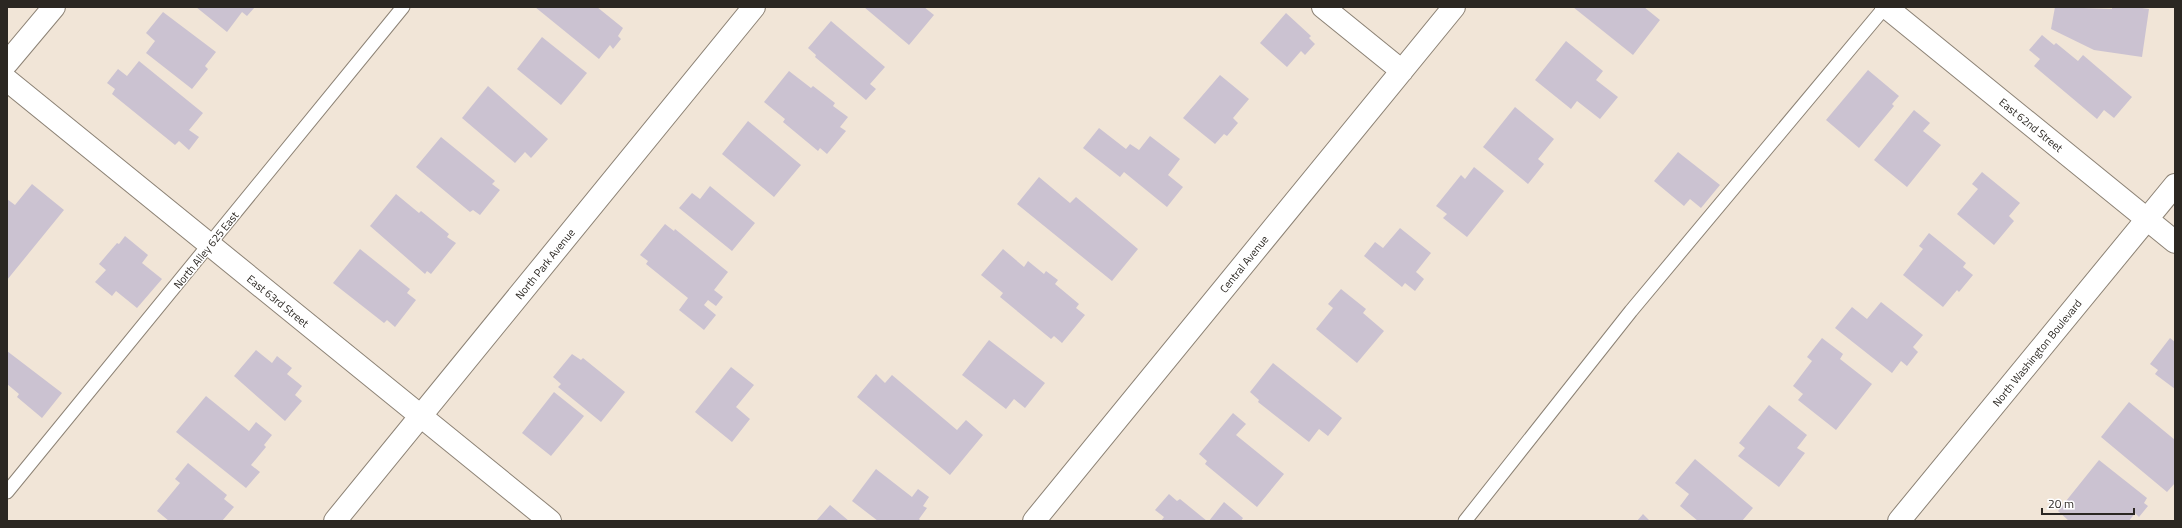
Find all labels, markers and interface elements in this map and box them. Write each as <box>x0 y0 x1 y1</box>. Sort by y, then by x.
street label: East 62nd Street <box>1996 94 2066 156</box>
street label: North Alley 625 East <box>170 208 242 292</box>
street label: North Park Avenue <box>511 225 579 303</box>
street label: Central Avenue <box>1216 231 1272 296</box>
street label: East 63rd Street <box>244 271 313 331</box>
street label: North Washington Boulevard <box>1989 296 2085 410</box>
scale bar <box>2042 490 2134 516</box>
text: 20 m <box>2048 494 2074 513</box>

